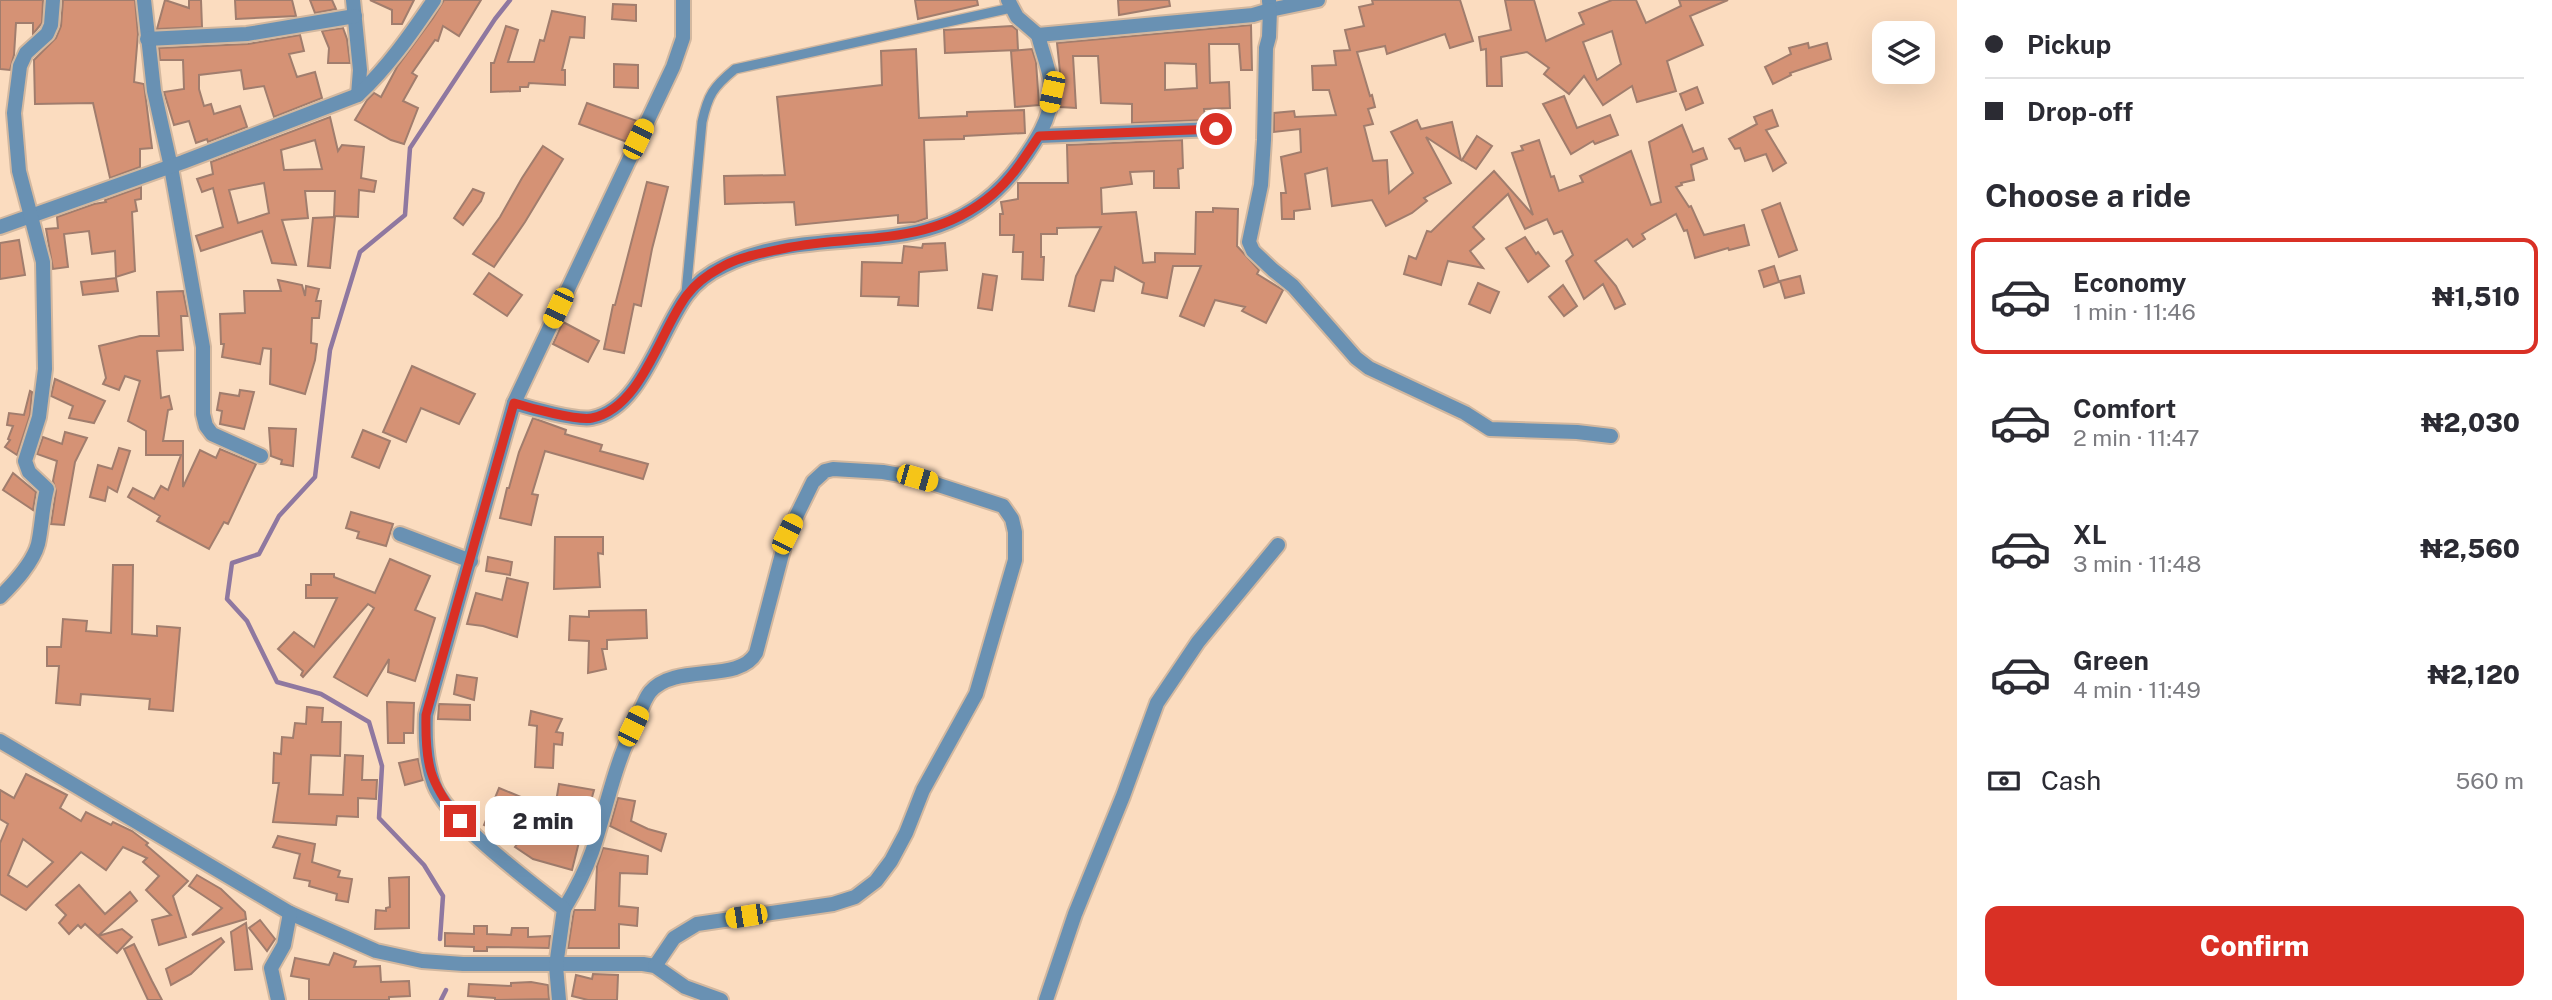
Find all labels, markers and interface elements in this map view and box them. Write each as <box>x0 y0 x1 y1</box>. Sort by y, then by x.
map controls <box>1872 21 1935 84</box>
button: layers <box>1872 21 1935 84</box>
text: Pickup <box>2027 29 2111 60</box>
car <box>1038 69 1067 115</box>
text: Drop-off <box>2027 96 2133 127</box>
route start <box>1200 113 1232 145</box>
car <box>620 116 657 162</box>
text: Choose a ride <box>1985 177 2191 214</box>
icon: car <box>1989 265 2052 328</box>
text: Economy <box>2073 267 2186 298</box>
text: ₦1,510 <box>2432 281 2520 312</box>
car <box>540 285 577 331</box>
text: 1 min · 11:46 <box>2073 298 2196 325</box>
icon: car <box>1989 391 2052 454</box>
text: Comfort <box>2073 393 2176 424</box>
text: ₦2,030 <box>2421 407 2520 438</box>
text: 2 min · 11:47 <box>2073 424 2200 451</box>
car <box>894 462 941 494</box>
car <box>769 511 806 557</box>
icon: car <box>1989 517 2052 580</box>
text: XL <box>2073 519 2107 550</box>
text: ₦2,560 <box>2420 533 2520 564</box>
text: 3 min · 11:48 <box>2073 550 2202 577</box>
icon: car <box>1989 643 2052 706</box>
text: Green <box>2073 645 2149 676</box>
text: ₦2,120 <box>2427 659 2520 690</box>
text: 4 min · 11:49 <box>2073 676 2201 703</box>
car <box>615 703 652 749</box>
icon: cash <box>1985 762 2023 800</box>
text: Cash <box>2041 765 2101 796</box>
text: 560 m <box>2456 767 2524 794</box>
callout: 2 min <box>484 796 600 846</box>
route end <box>444 805 476 837</box>
text: 2 min <box>512 807 574 834</box>
car <box>724 902 769 930</box>
button: Confirm <box>1985 906 2524 986</box>

